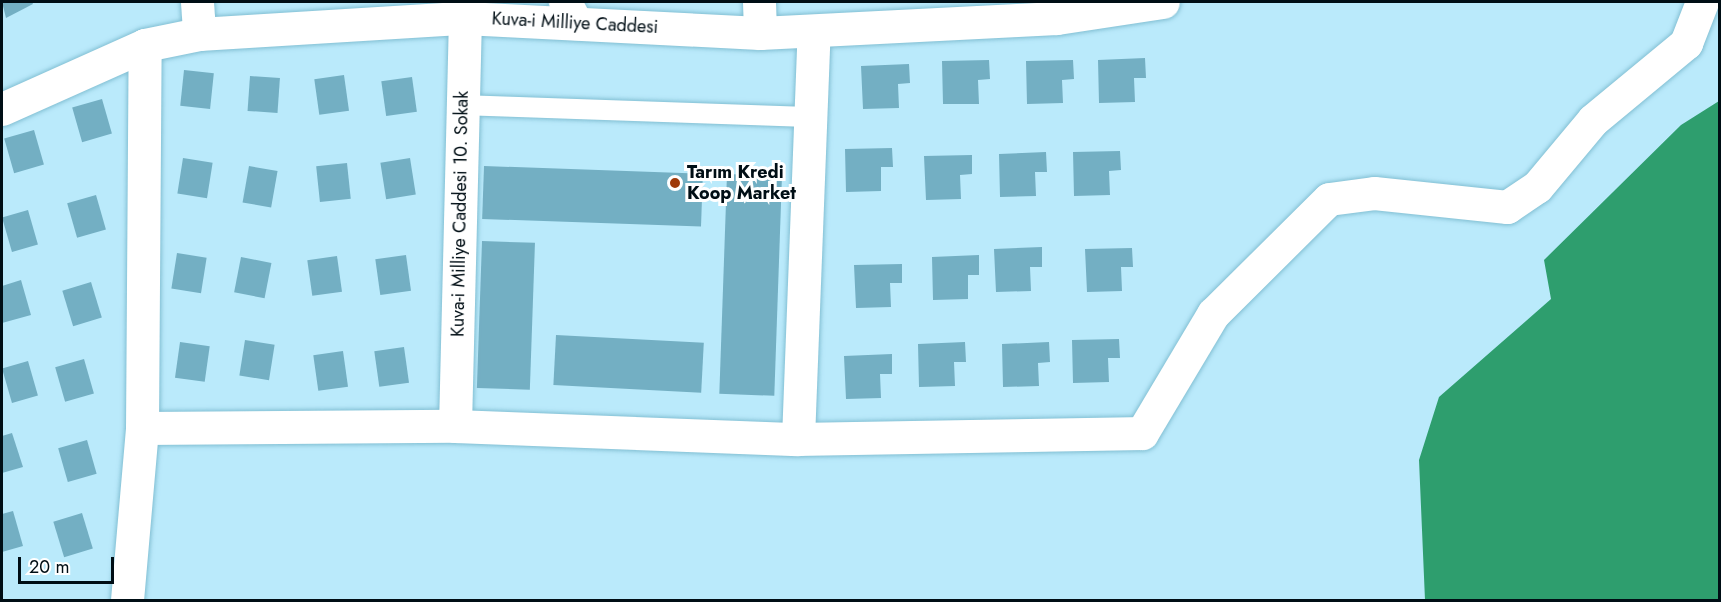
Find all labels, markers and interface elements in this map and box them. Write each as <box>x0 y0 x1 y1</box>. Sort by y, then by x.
street label: Kuva-i Milliye Caddesi <box>491 8 659 38</box>
street label: Kuva-i Milliye Caddesi 10. Sokak <box>447 91 473 337</box>
place label: Tarım Kredi Koop Market <box>687 162 796 204</box>
marker: Tarım Kredi Koop Market <box>668 176 682 190</box>
scale bar <box>21 545 117 583</box>
text: 20 m <box>29 554 69 580</box>

